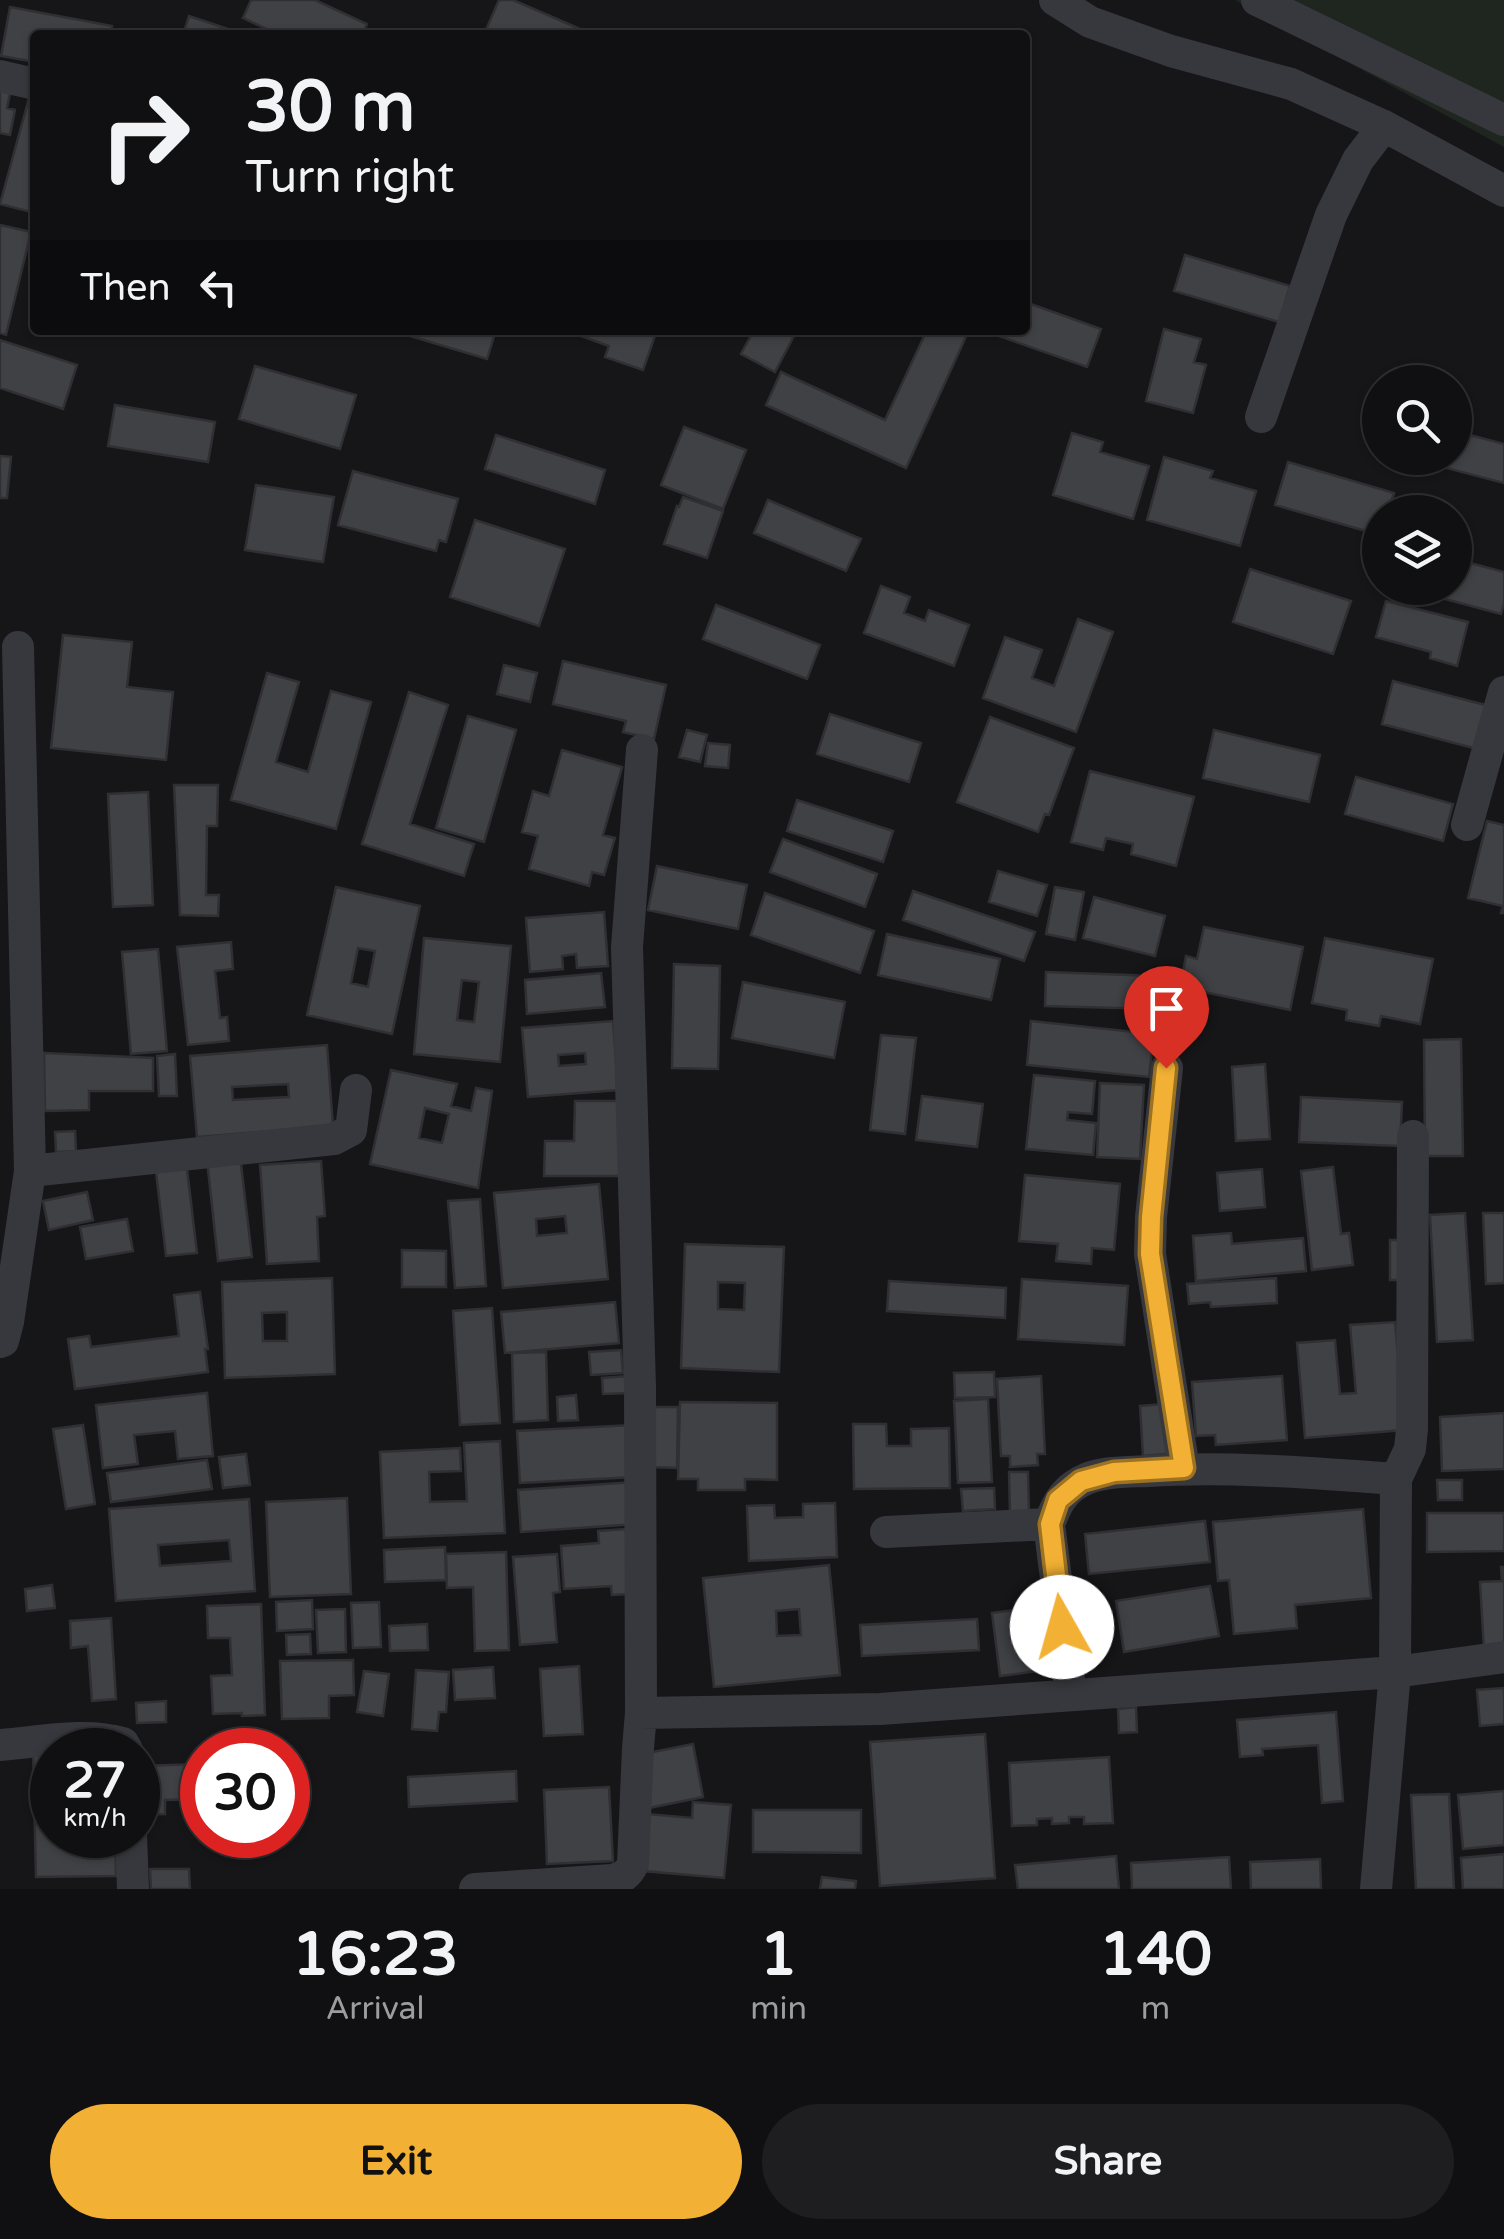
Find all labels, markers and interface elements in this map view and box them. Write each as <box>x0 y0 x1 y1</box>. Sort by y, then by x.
text: 30 m <box>245 66 415 150</box>
icon: right <box>80 70 210 200</box>
text: Turn right <box>245 151 454 205</box>
icon: left <box>191 260 246 315</box>
text: Then <box>80 265 171 311</box>
map controls <box>1362 365 1472 605</box>
button: search <box>1362 365 1472 475</box>
button: layers <box>1362 495 1472 605</box>
pin <box>1124 966 1209 1069</box>
icon: arrive <box>1139 981 1194 1036</box>
position arrow <box>1010 1575 1114 1679</box>
speed limit sign: 30 <box>180 1728 310 1858</box>
text: 27 <box>64 1751 126 1811</box>
text: km/h <box>64 1803 126 1833</box>
text: 16:23 <box>292 1919 458 1991</box>
text: 1 <box>760 1919 797 1991</box>
text: 140 <box>1099 1919 1212 1991</box>
text: Arrival <box>326 1990 425 2028</box>
text: min <box>750 1990 807 2028</box>
text: m <box>1141 1990 1170 2028</box>
button: Exit <box>50 2104 742 2219</box>
button: Share <box>762 2104 1454 2219</box>

